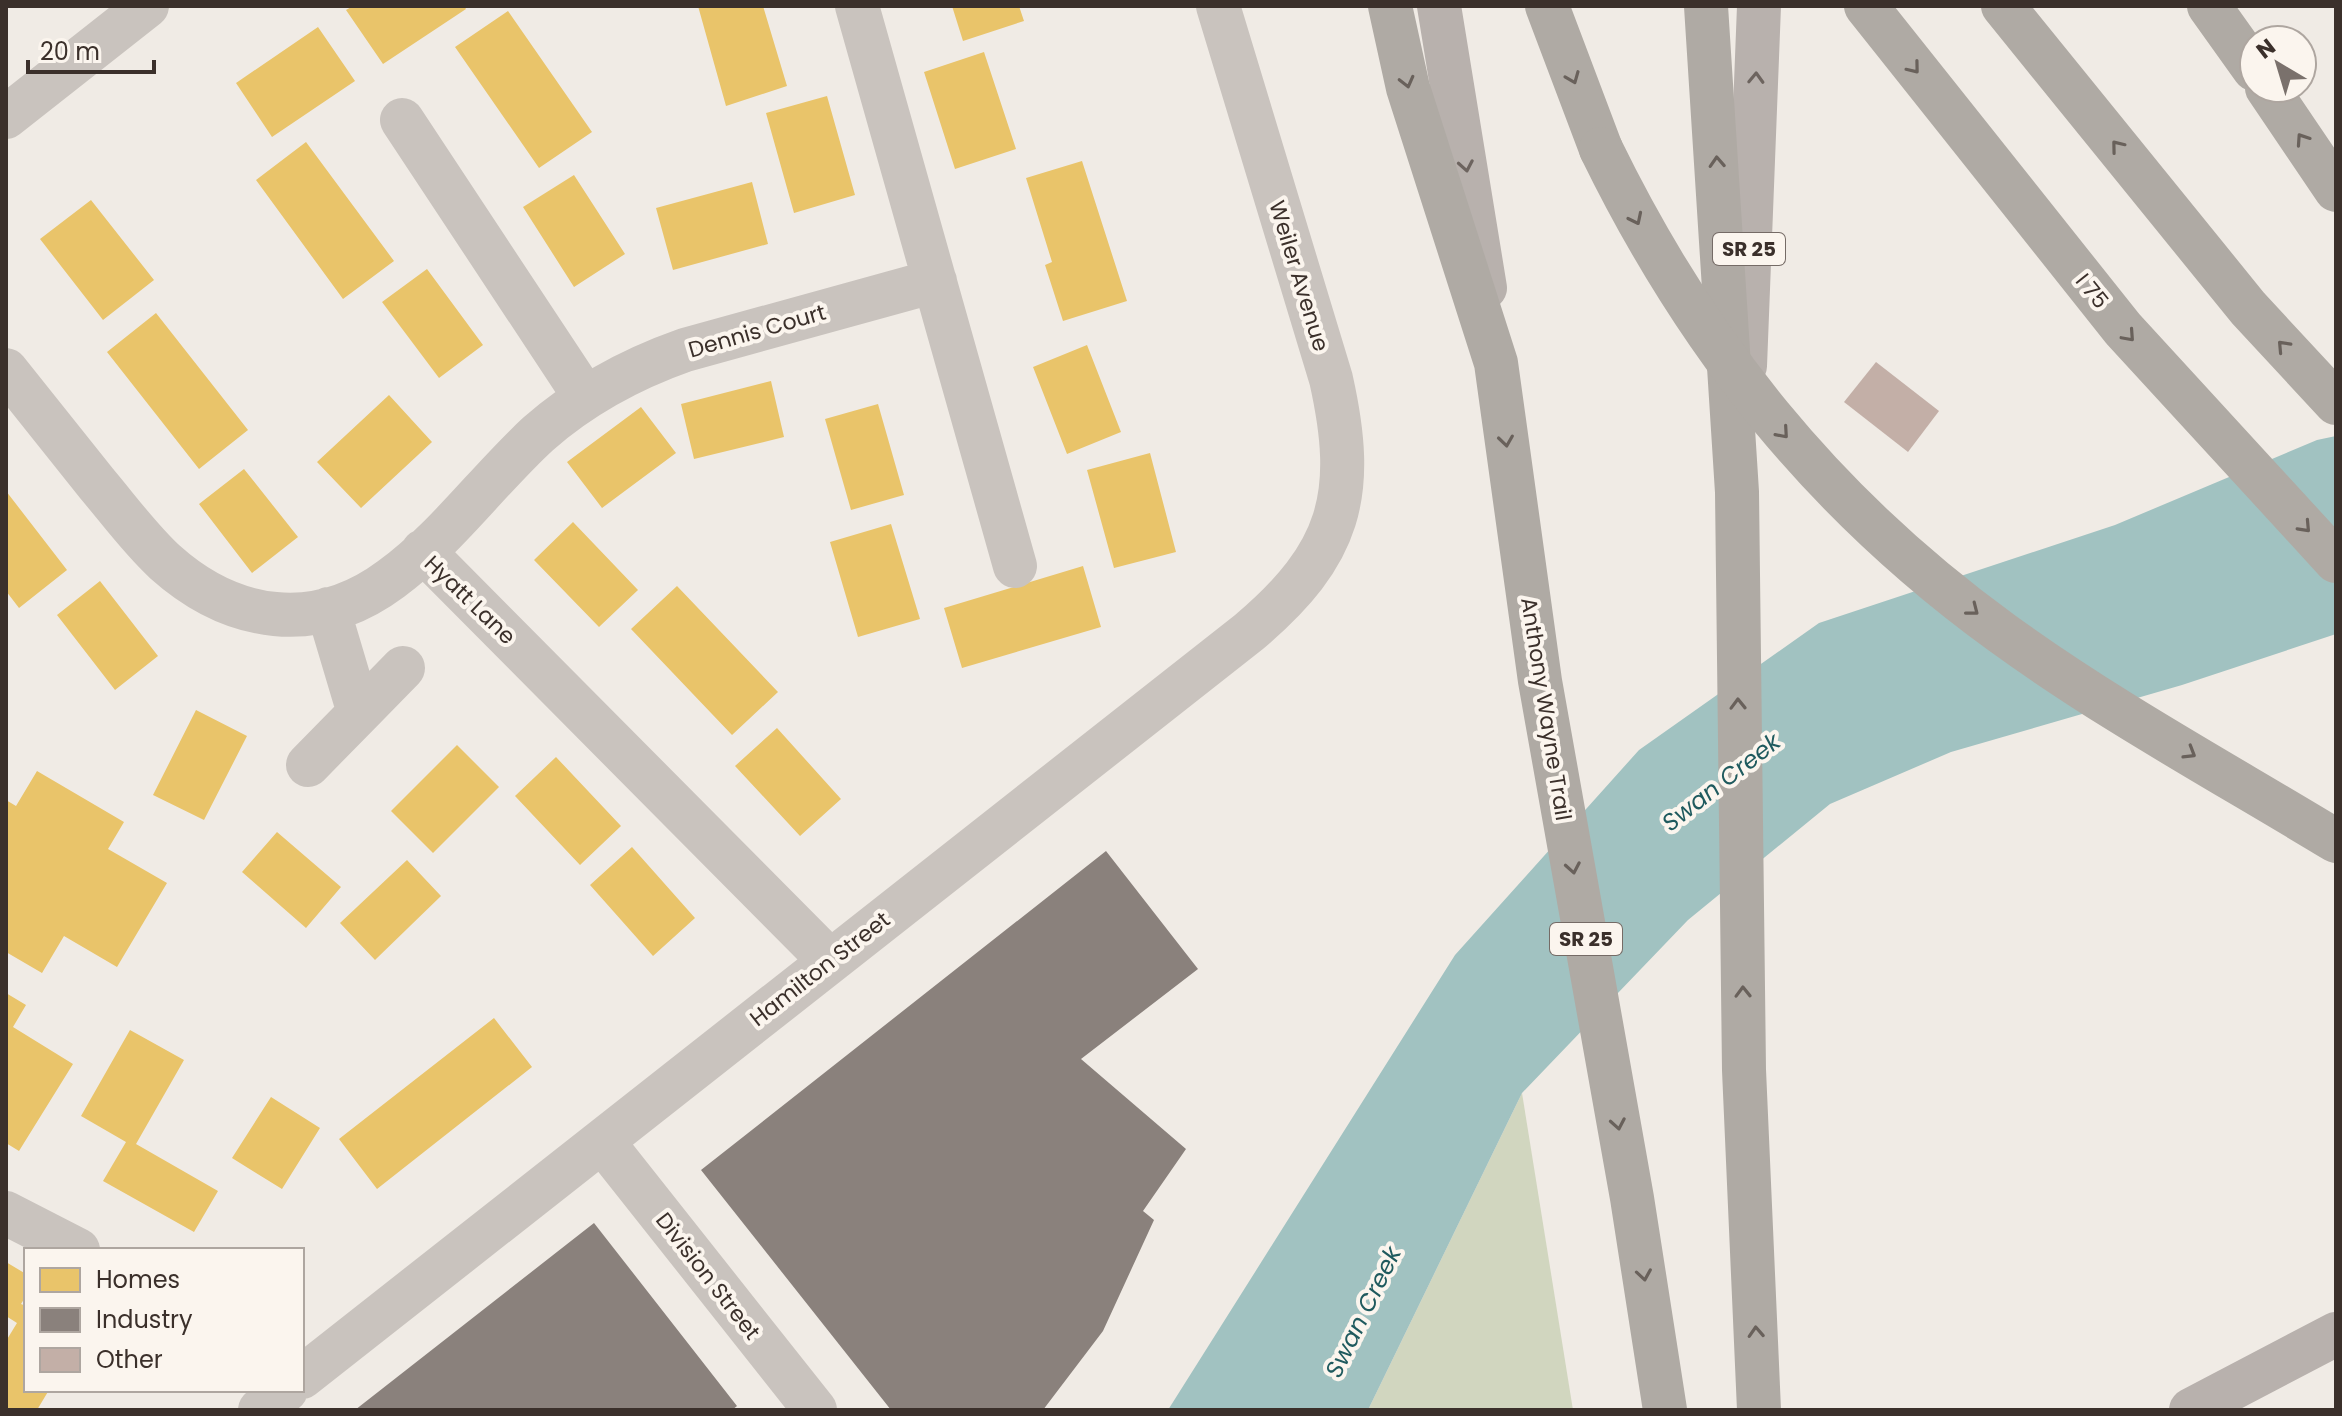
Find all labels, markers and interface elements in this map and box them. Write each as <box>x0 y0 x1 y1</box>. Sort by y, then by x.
scale bar <box>28 24 154 74</box>
north arrow <box>2238 24 2318 104</box>
text: N <box>2250 31 2282 66</box>
text: 20 m <box>40 35 100 68</box>
one-way arrow <box>1904 59 1919 73</box>
one-way arrow <box>1563 70 1579 84</box>
one-way arrow <box>1747 71 1764 84</box>
one-way arrow <box>1398 75 1415 88</box>
one-way arrow <box>2296 133 2311 147</box>
one-way arrow <box>2112 140 2126 155</box>
one-way arrow <box>1709 156 1726 169</box>
one-way arrow <box>1456 159 1473 173</box>
street label: Weiler Avenue <box>1261 197 1337 355</box>
one-way arrow <box>1626 211 1641 226</box>
road number: SR 25 <box>1713 233 1785 265</box>
street label: I 75 <box>2068 267 2116 315</box>
street label: Dennis Court <box>685 297 829 365</box>
one-way arrow <box>2120 326 2134 341</box>
one-way arrow <box>2278 340 2292 355</box>
one-way arrow <box>1773 424 1788 438</box>
one-way arrow <box>1498 434 1515 447</box>
one-way arrow <box>2296 518 2310 533</box>
street label: Hyatt Lane <box>417 548 523 652</box>
street label: Anthony Wayne Trail <box>1513 595 1579 823</box>
one-way arrow <box>1964 601 1978 615</box>
one-way arrow <box>1729 697 1747 710</box>
water label: Swan Creek <box>1655 724 1788 839</box>
one-way arrow <box>2181 743 2196 758</box>
one-way arrow <box>1563 861 1580 875</box>
street label: Hamilton Street <box>743 904 897 1034</box>
road number: SR 25 <box>1550 923 1622 955</box>
one-way arrow <box>1734 985 1752 998</box>
one-way arrow <box>1609 1117 1626 1131</box>
street label: Division Street <box>648 1206 768 1346</box>
water label: Swan Creek <box>1317 1239 1410 1383</box>
legend <box>24 1248 304 1392</box>
text: Homes <box>96 1263 180 1296</box>
one-way arrow <box>1635 1268 1652 1282</box>
text: Industry <box>96 1303 193 1336</box>
one-way arrow <box>1747 1325 1764 1338</box>
text: Other <box>96 1343 163 1376</box>

